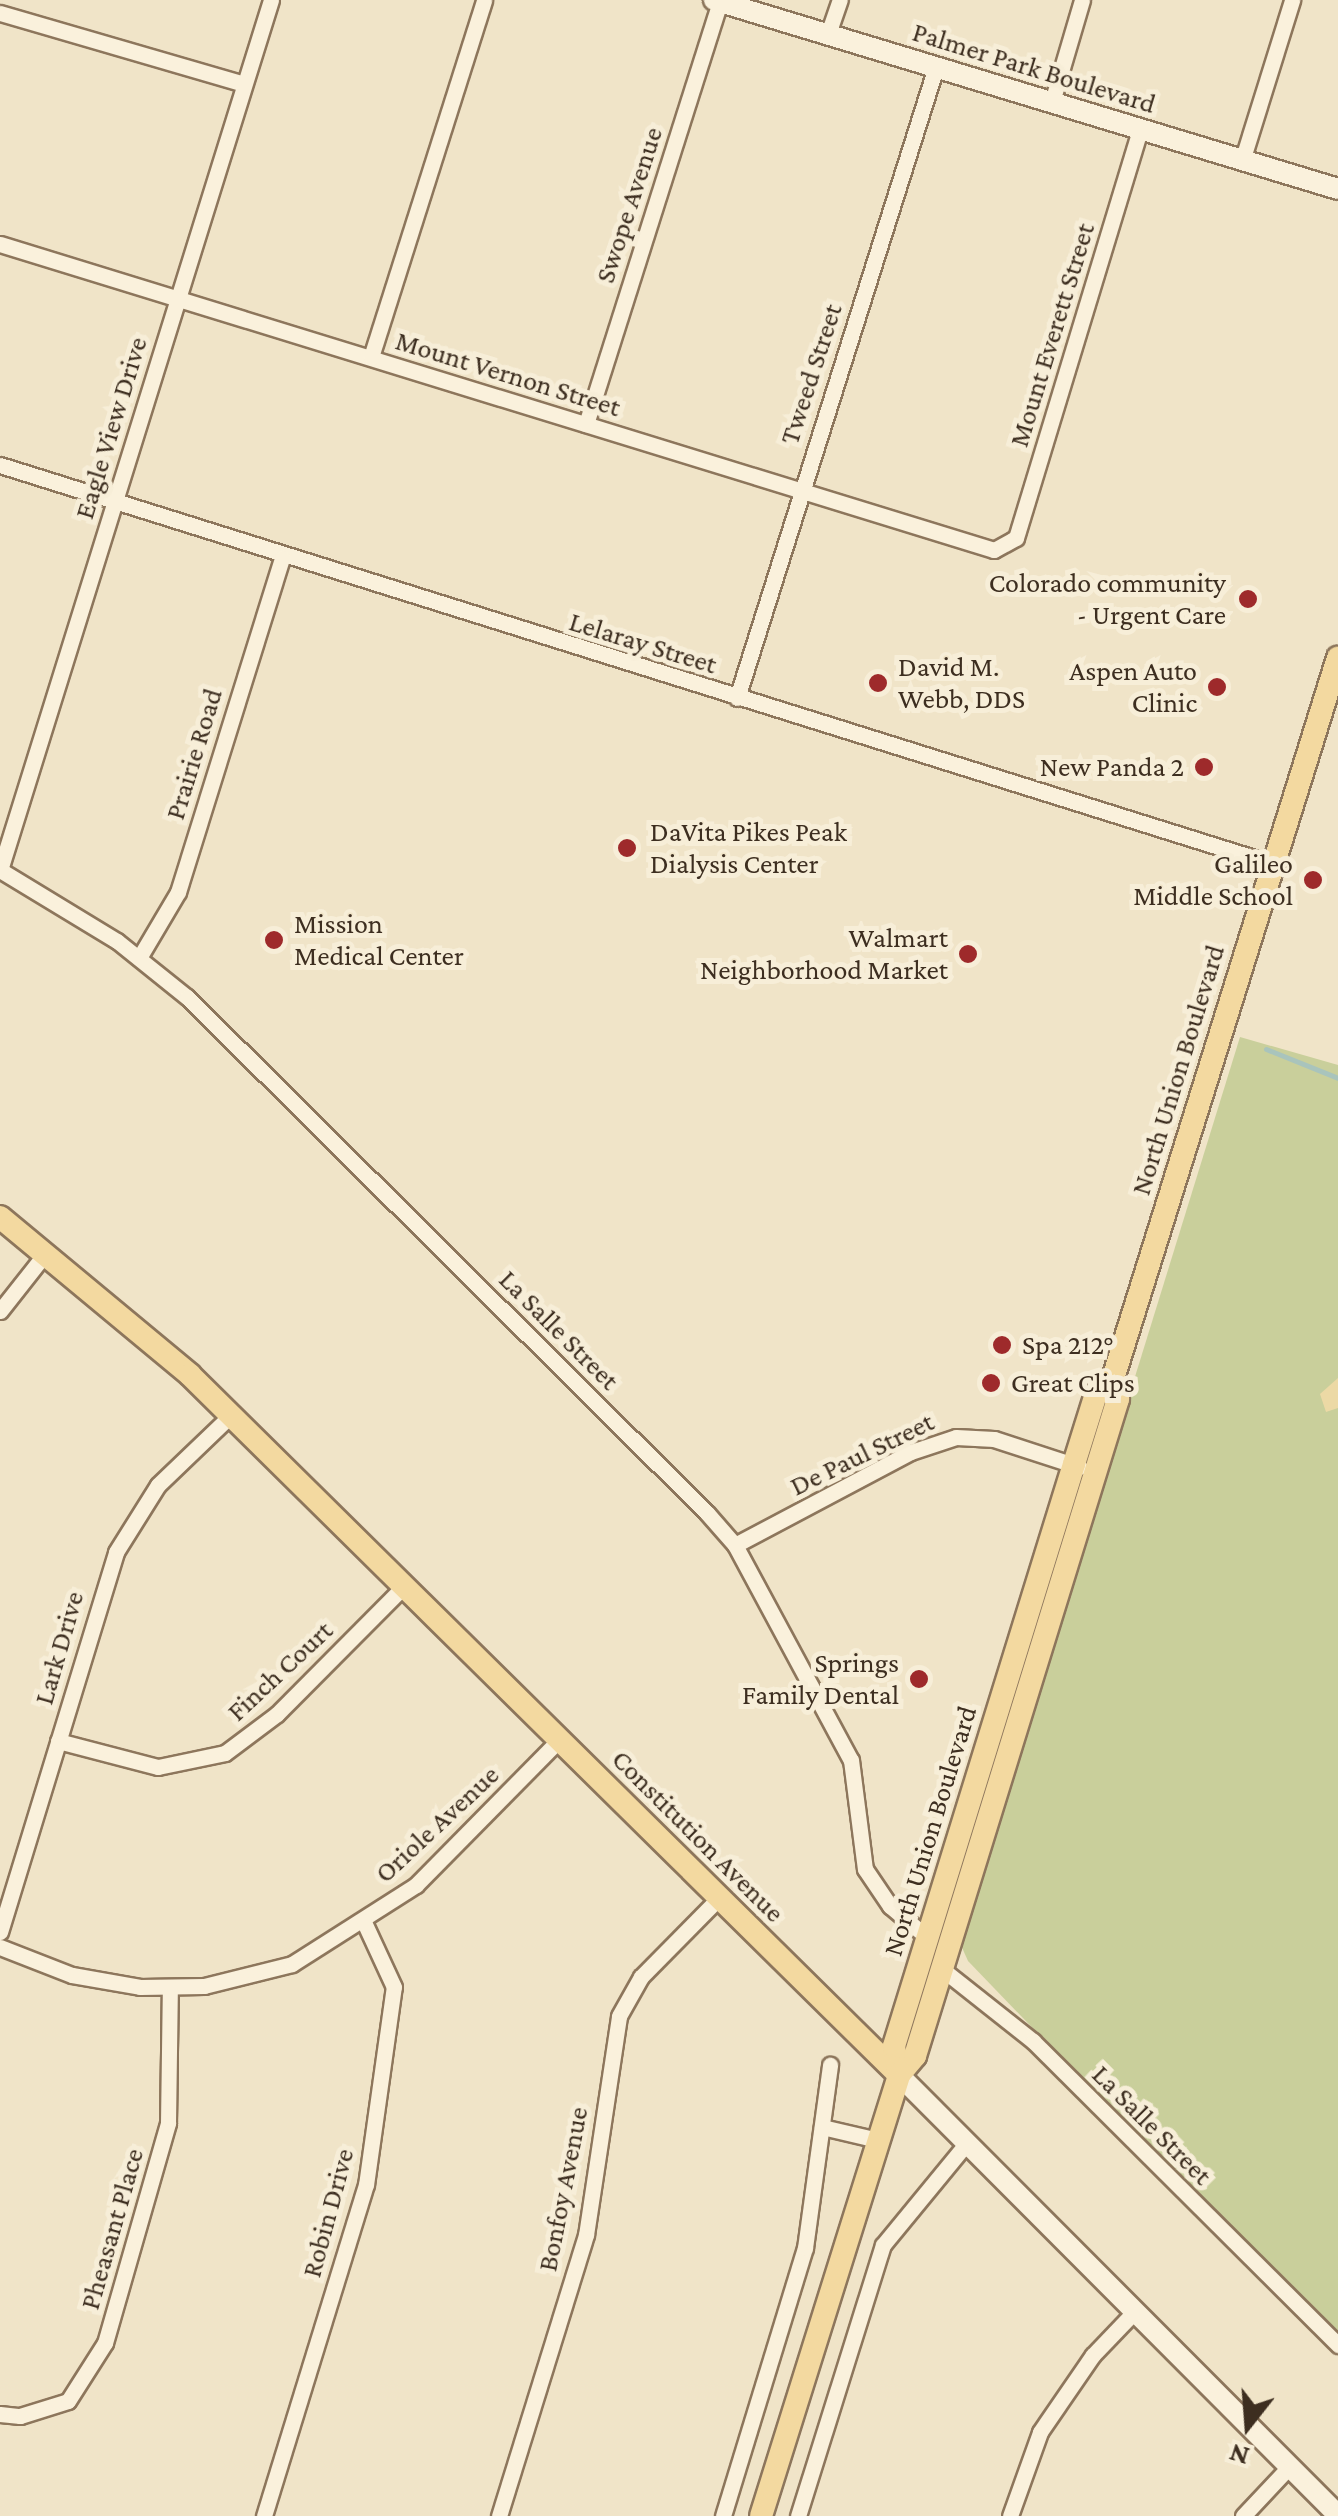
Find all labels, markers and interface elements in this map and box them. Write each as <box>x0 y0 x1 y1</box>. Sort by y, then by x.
street label: Palmer Park Boulevard <box>908 15 1160 121</box>
street label: Swope Avenue <box>588 123 670 287</box>
street label: Mount Everett Street <box>1002 219 1102 451</box>
street label: Tweed Street <box>772 299 850 449</box>
street label: Mount Vernon Street <box>391 324 625 424</box>
street label: Eagle View Drive <box>67 333 155 523</box>
place label: Colorado community - Urgent Care <box>989 566 1226 632</box>
marker: Colorado community - Urgent Care <box>1235 586 1261 612</box>
street label: Lelaray Street <box>565 605 721 681</box>
place label: David M. Webb, DDS <box>898 650 1025 716</box>
place label: Aspen Auto Clinic <box>1069 654 1197 720</box>
marker: David M. Webb, DDS <box>867 672 889 694</box>
marker: Aspen Auto Clinic <box>1206 676 1228 698</box>
street label: Prairie Road <box>158 684 230 824</box>
place label: New Panda 2 <box>1040 750 1184 784</box>
marker: New Panda 2 <box>1193 756 1215 778</box>
place label: DaVita Pikes Peak Dialysis Center <box>650 815 847 881</box>
marker: DaVita Pikes Peak Dialysis Center <box>614 835 640 861</box>
place label: Galileo Middle School <box>1133 847 1293 913</box>
marker: Galileo Middle School <box>1302 869 1324 891</box>
place label: Mission Medical Center <box>294 907 464 973</box>
place label: Walmart Neighborhood Market <box>700 921 948 987</box>
marker: Mission Medical Center <box>263 929 285 951</box>
street label: North Union Boulevard <box>1124 941 1232 1199</box>
marker: Walmart Neighborhood Market <box>957 943 979 965</box>
street label: La Salle Street <box>492 1263 626 1397</box>
place label: Spa 212° <box>1022 1328 1113 1362</box>
marker: Spa 212° <box>991 1334 1013 1356</box>
place label: Great Clips <box>1011 1366 1135 1400</box>
marker: Great Clips <box>980 1372 1002 1394</box>
street label: De Paul Street <box>785 1405 939 1503</box>
street label: Lark Drive <box>27 1588 91 1708</box>
street label: Finch Court <box>220 1614 340 1728</box>
place label: Springs Family Dental <box>742 1646 899 1712</box>
marker: Springs Family Dental <box>908 1668 930 1690</box>
street label: North Union Boulevard <box>876 1702 984 1960</box>
street label: Constitution Avenue <box>605 1743 791 1929</box>
street label: Oriole Avenue <box>368 1758 506 1890</box>
street label: La Salle Street <box>1085 2058 1219 2192</box>
street label: Bonfoy Avenue <box>531 2104 595 2274</box>
street label: Pheasant Place <box>73 2145 151 2313</box>
street label: Robin Drive <box>295 2145 361 2281</box>
north arrow <box>1198 2376 1298 2476</box>
text: N <box>1225 2438 1253 2473</box>

